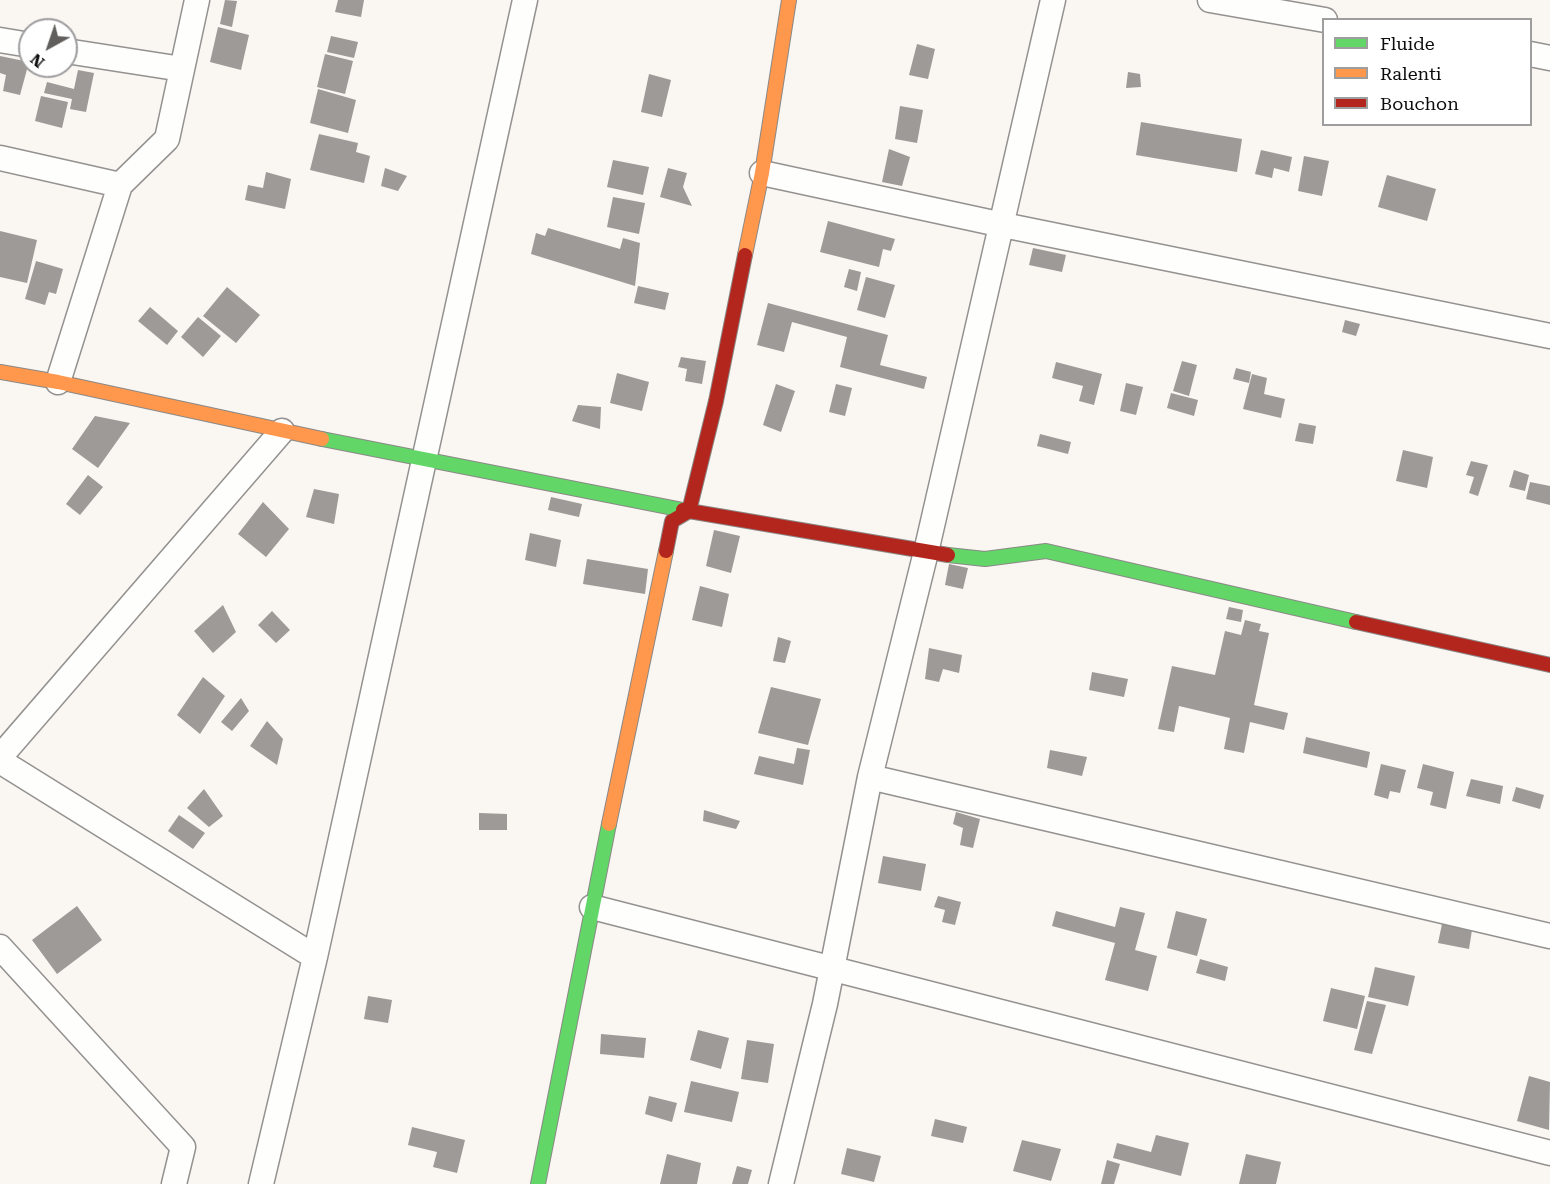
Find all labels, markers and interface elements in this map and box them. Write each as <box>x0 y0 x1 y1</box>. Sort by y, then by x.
north arrow <box>18 18 78 78</box>
legend <box>1322 18 1532 126</box>
text: Fluide <box>1380 33 1435 54</box>
text: N <box>27 49 48 72</box>
text: Ralenti <box>1380 63 1442 84</box>
text: Bouchon <box>1380 93 1459 114</box>

